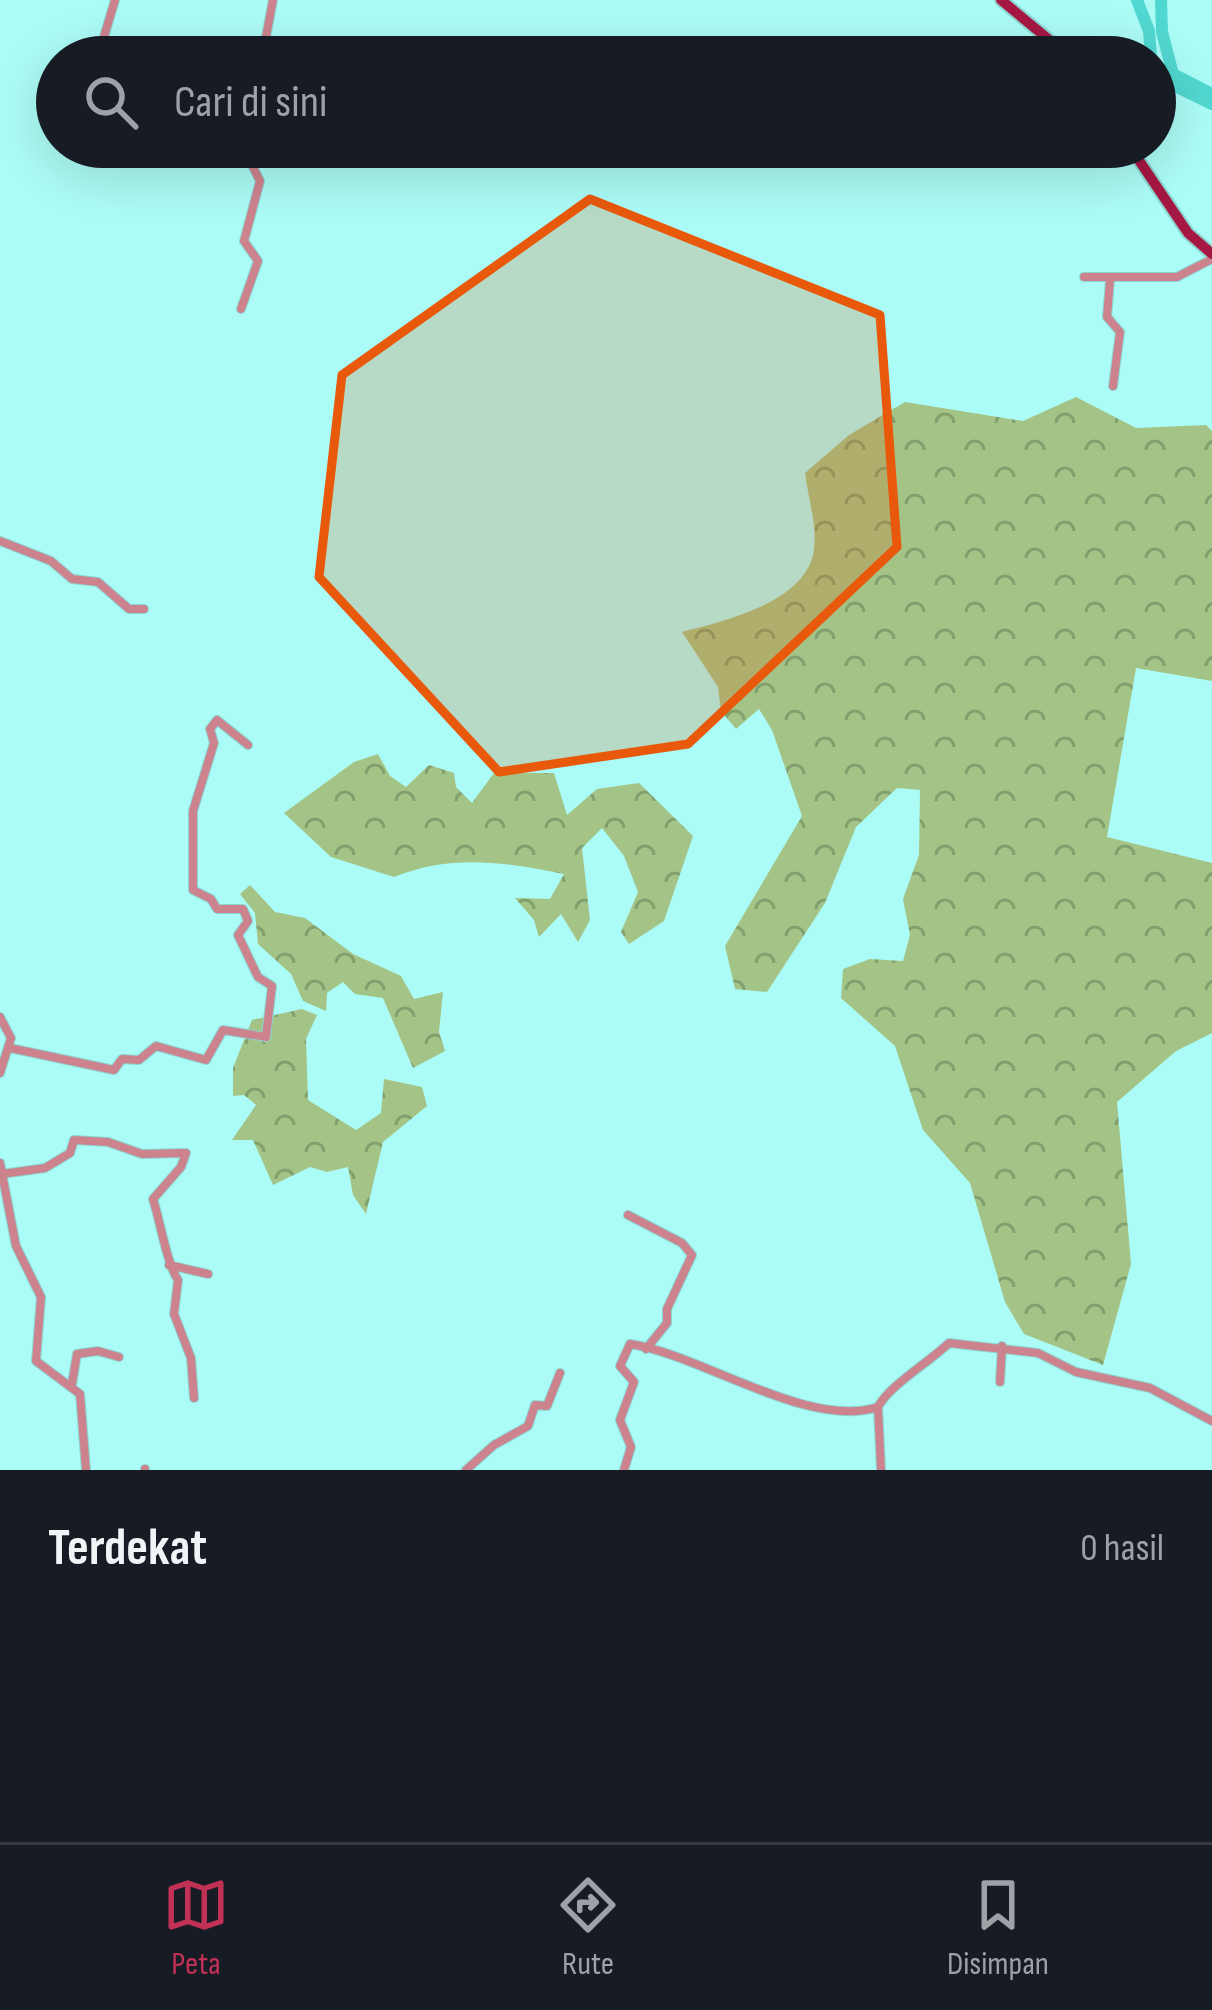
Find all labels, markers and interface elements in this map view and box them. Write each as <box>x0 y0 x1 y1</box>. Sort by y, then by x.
search box <box>36 36 1176 168</box>
icon: search <box>78 69 144 135</box>
text: Cari di sini <box>174 75 327 130</box>
text: Terdekat <box>48 1518 207 1579</box>
text: 0 hasil <box>1080 1525 1164 1572</box>
tab: Peta <box>163 1872 229 1984</box>
tab: Rute <box>555 1872 621 1984</box>
tab: Disimpan <box>947 1872 1049 1984</box>

